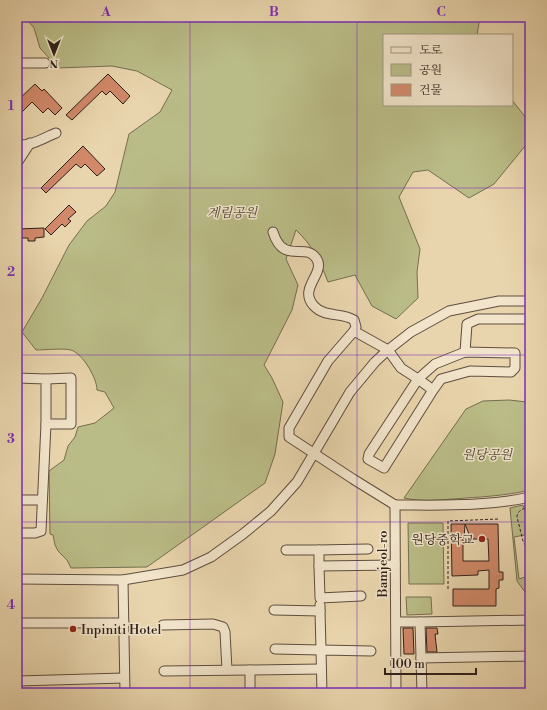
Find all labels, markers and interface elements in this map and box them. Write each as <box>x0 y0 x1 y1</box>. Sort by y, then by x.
text: A <box>100 4 111 20</box>
text: B <box>269 4 279 20</box>
text: C <box>436 4 446 20</box>
north arrow <box>34 34 74 74</box>
legend <box>383 34 513 106</box>
text: 도로 <box>419 43 443 58</box>
text: N <box>49 56 58 70</box>
text: 공원 <box>419 63 442 78</box>
text: 건물 <box>419 83 443 98</box>
text: 1 <box>8 98 15 114</box>
park label: 계림공원 <box>207 205 259 221</box>
text: 2 <box>7 264 15 280</box>
text: 3 <box>7 431 15 447</box>
park label: 원당공원 <box>462 447 514 463</box>
street label: Bamjeol-ro <box>375 530 391 599</box>
place label: 원당중학교 <box>411 532 474 548</box>
marker: 원당중학교 <box>477 534 487 544</box>
text: 4 <box>7 597 16 613</box>
place label: Inpiniti Hotel <box>81 622 162 638</box>
marker: Inpiniti Hotel <box>68 624 78 634</box>
scale bar <box>385 650 476 676</box>
text: 100 m <box>391 657 425 672</box>

